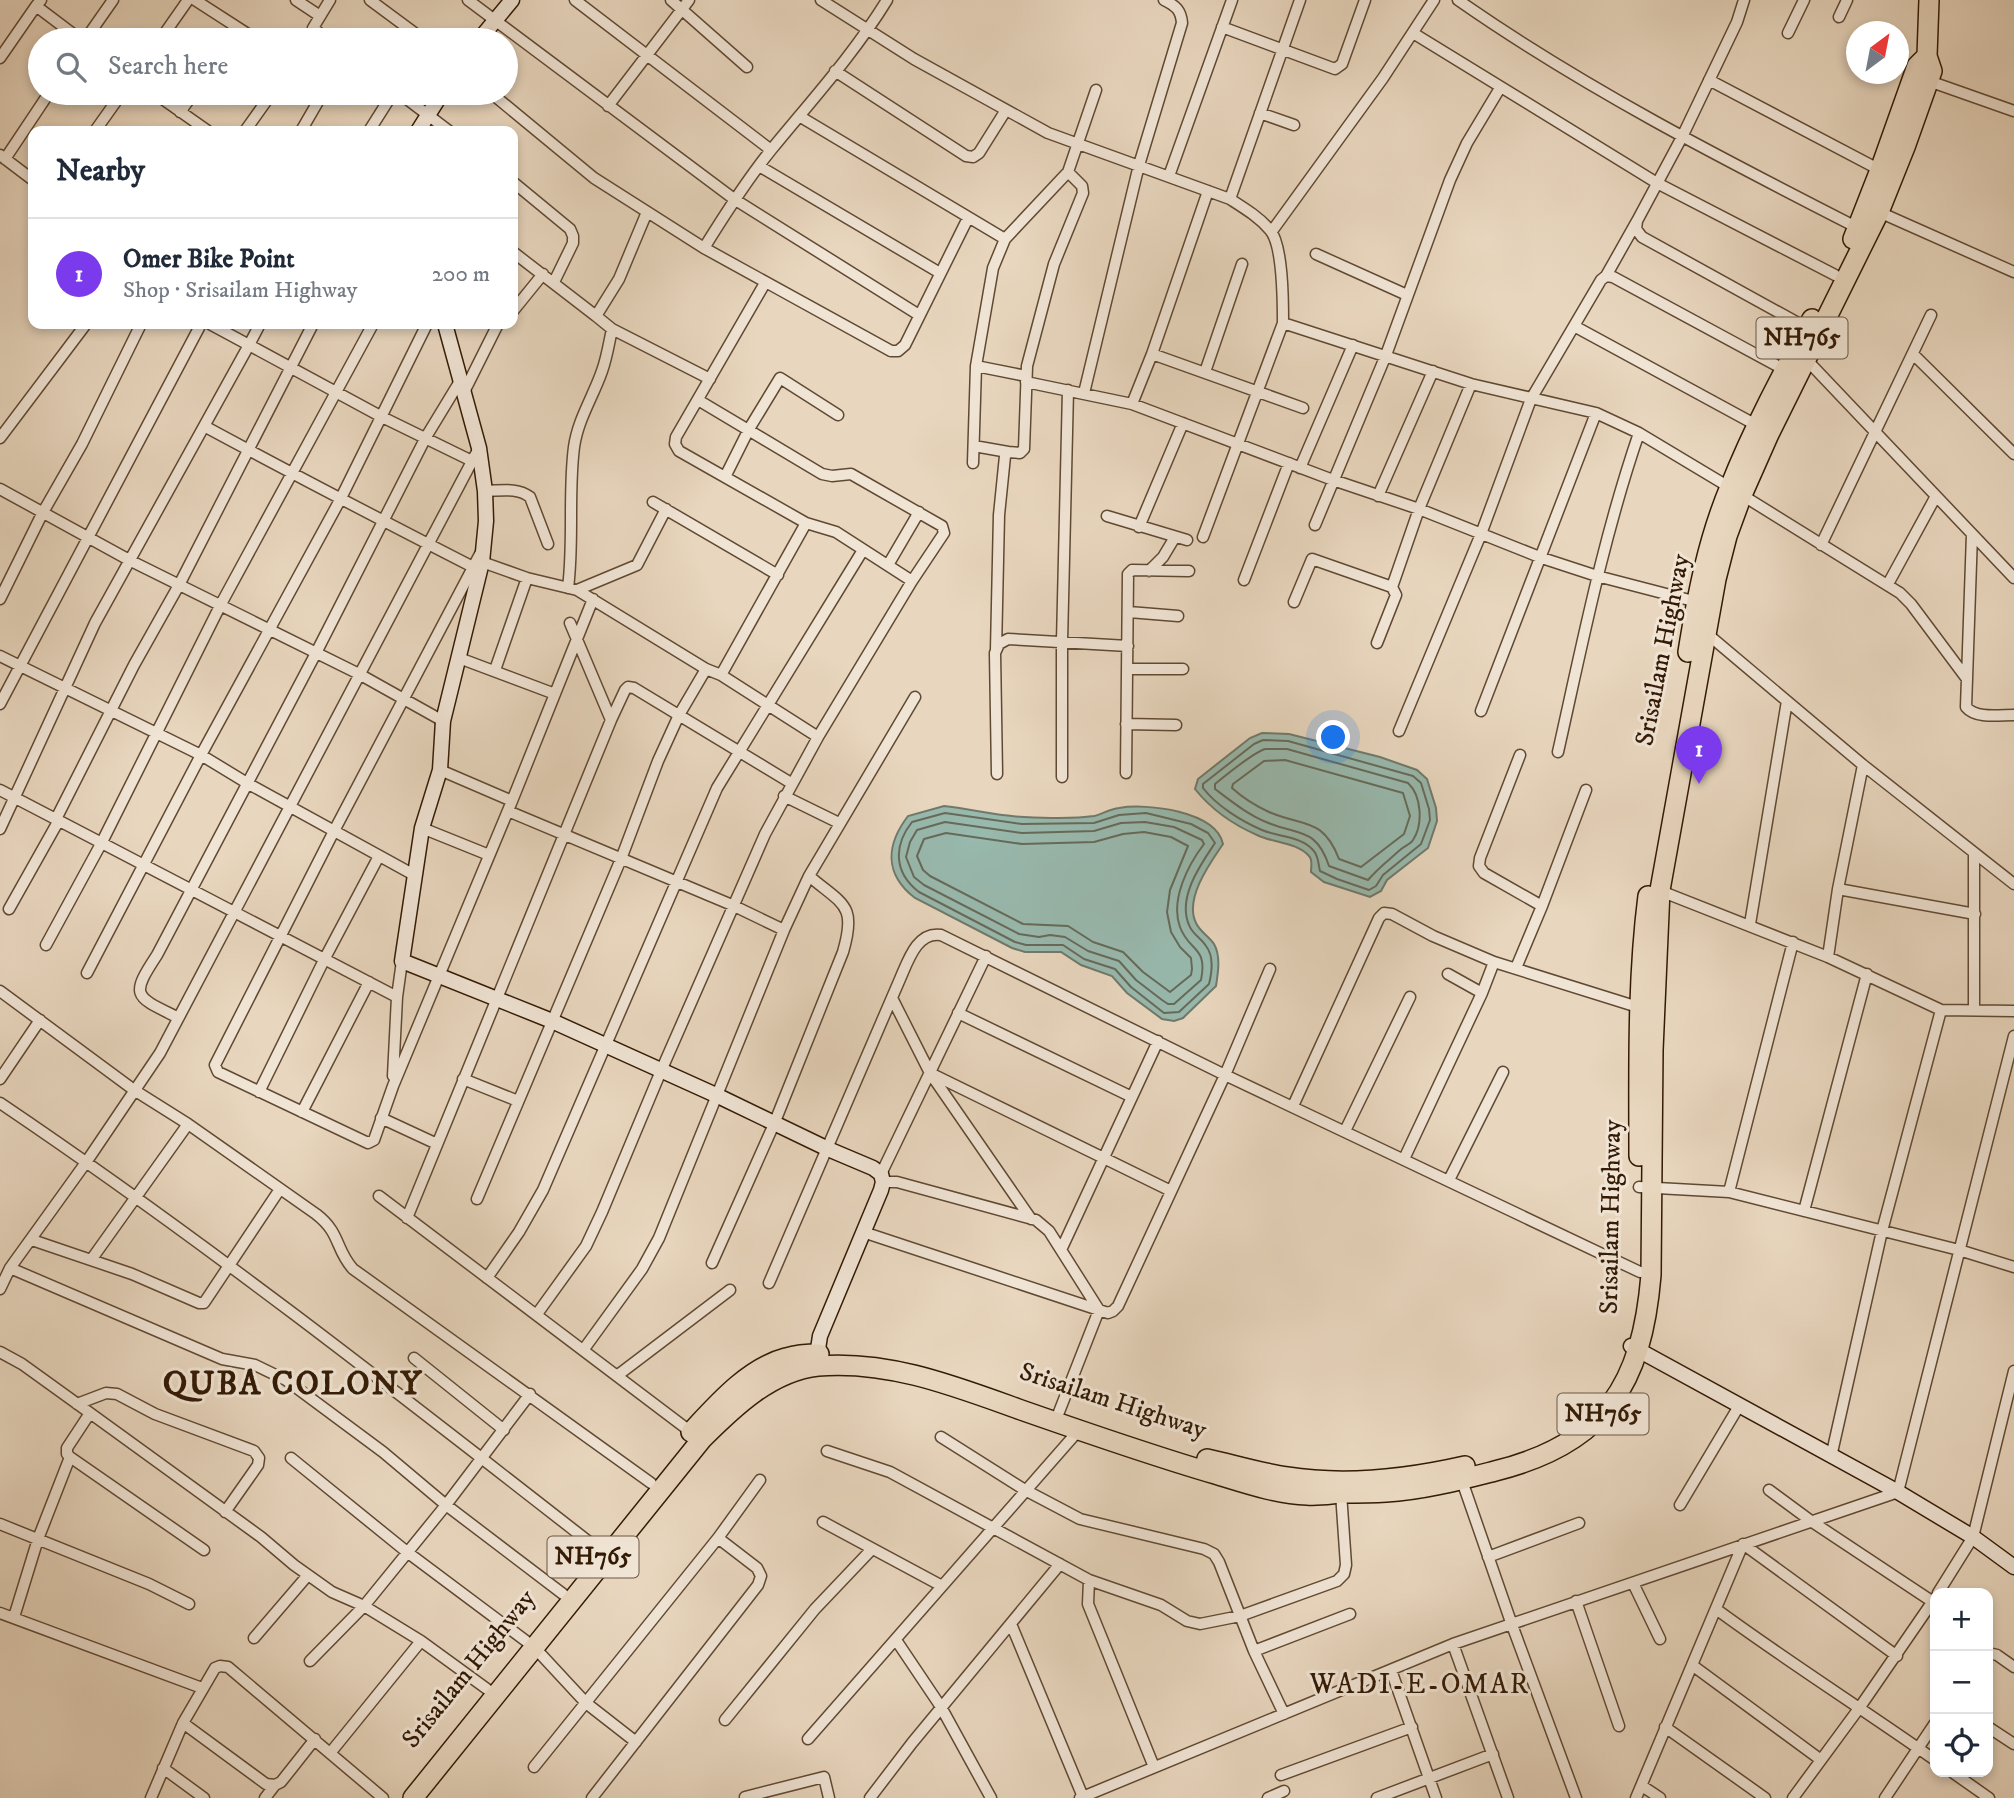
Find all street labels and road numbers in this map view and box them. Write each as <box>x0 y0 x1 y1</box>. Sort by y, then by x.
road number: NH765 <box>1756 318 1848 358</box>
street label: Srisailam Highway <box>1628 551 1698 749</box>
street label: Srisailam Highway <box>1593 1119 1629 1315</box>
street label: Srisailam Highway <box>1015 1355 1211 1447</box>
road number: NH765 <box>1558 1394 1648 1434</box>
road number: NH765 <box>548 1536 638 1577</box>
street label: Srisailam Highway <box>395 1582 544 1755</box>

